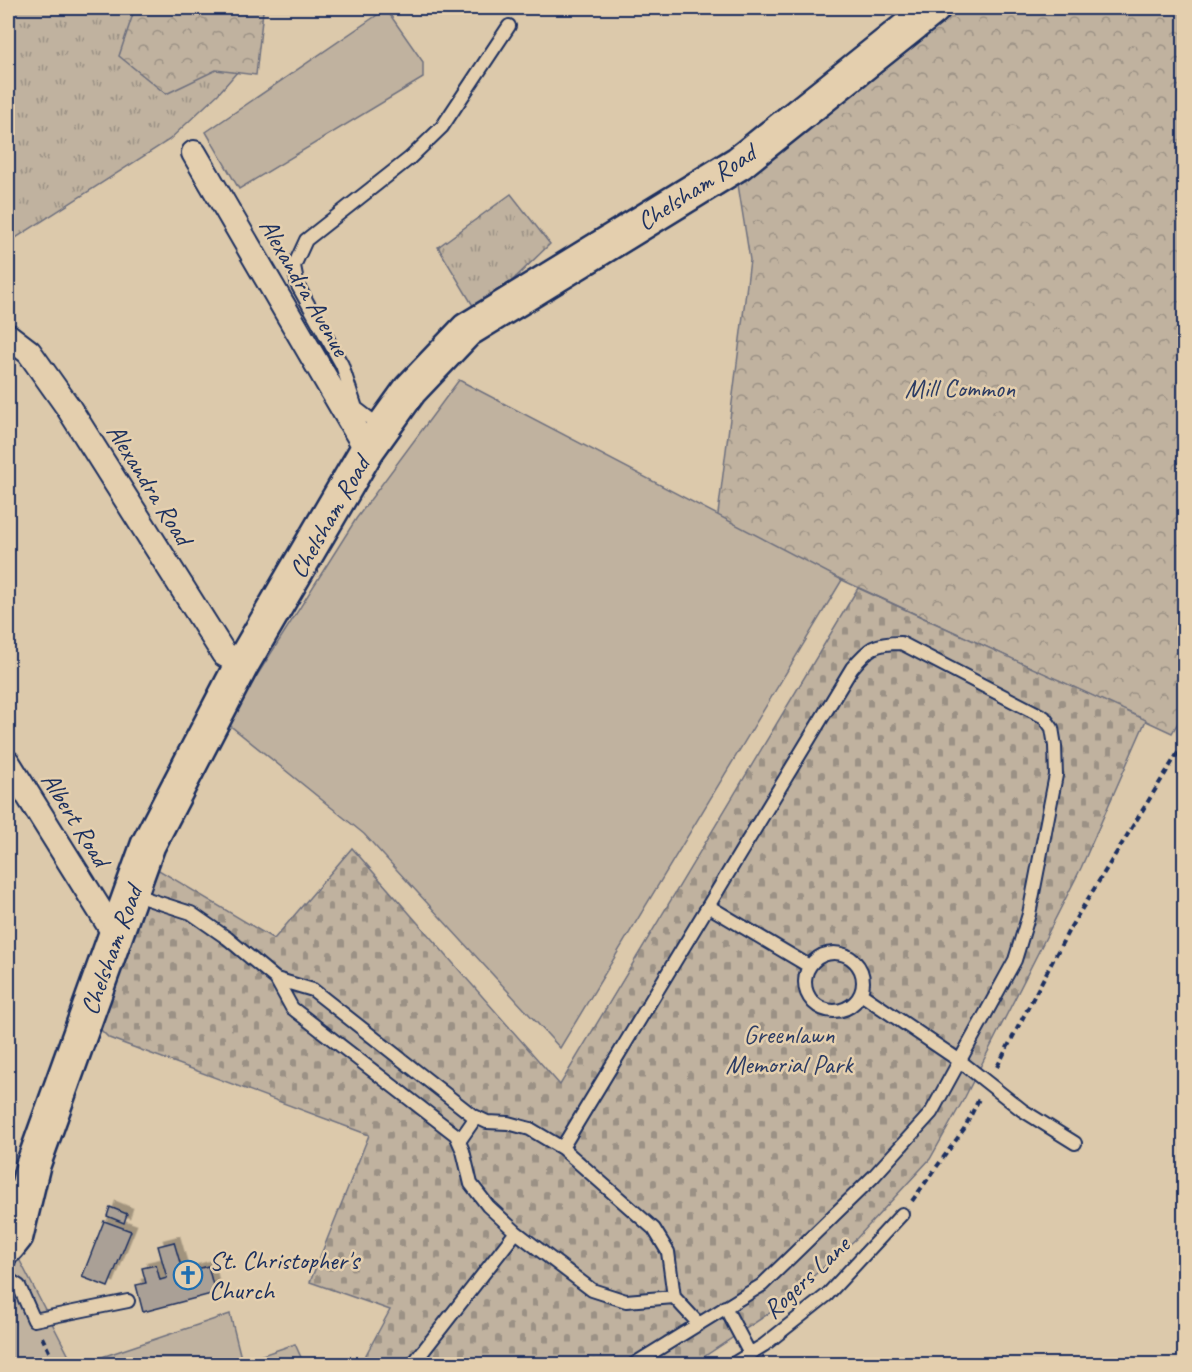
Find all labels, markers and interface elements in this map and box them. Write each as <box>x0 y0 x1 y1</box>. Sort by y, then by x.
street label: Chelsham Road <box>631 135 765 238</box>
street label: Alexandra Avenue <box>252 213 358 363</box>
park label: Mill Common <box>905 372 1016 405</box>
street label: Alexandra Road <box>99 417 202 554</box>
street label: Chelsham Road <box>281 447 379 584</box>
street label: Albert Road <box>34 766 119 876</box>
street label: Chelsham Road <box>73 877 151 1019</box>
park label: Greenlawn Memorial Park <box>725 1018 854 1081</box>
street label: Rogers Lane <box>756 1227 859 1326</box>
place label: St. Christopher's Church <box>209 1244 361 1307</box>
church icon: St. Christopher's Church <box>172 1259 204 1291</box>

